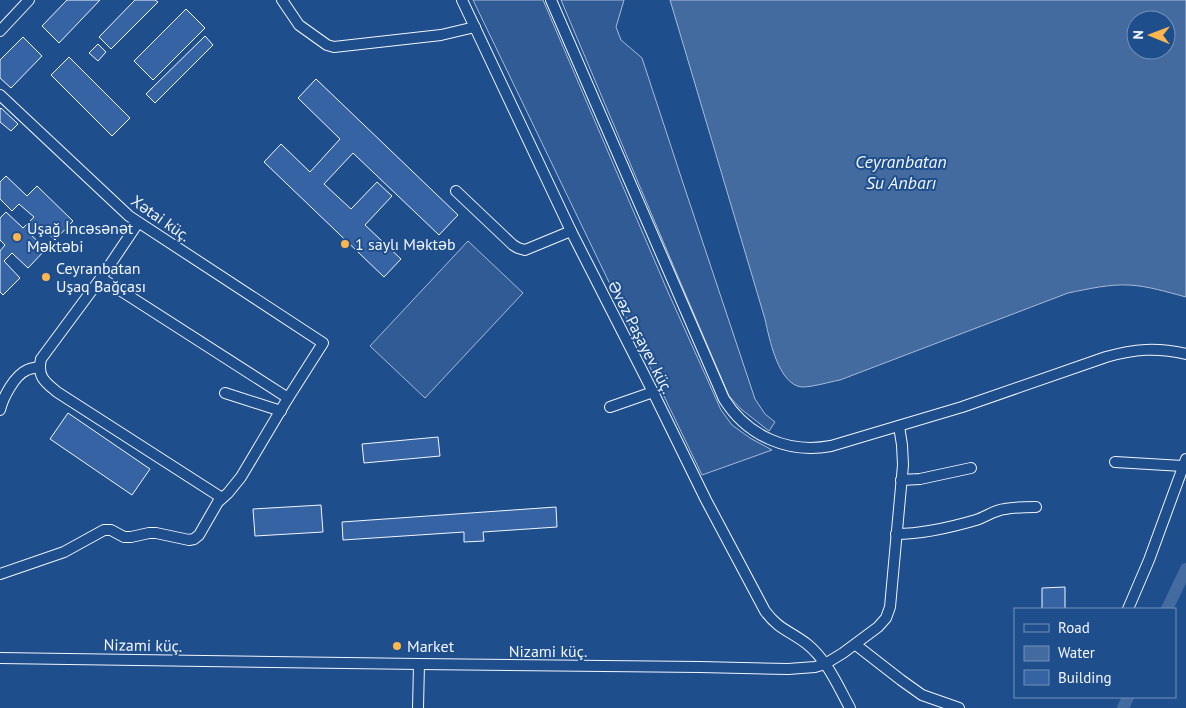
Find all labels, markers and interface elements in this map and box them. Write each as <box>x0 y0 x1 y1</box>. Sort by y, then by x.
north arrow <box>1126 10 1176 60</box>
text: N <box>1129 30 1147 40</box>
water label: Ceyranbatan Su Anbarı <box>855 150 947 194</box>
street label: Xətai küç. <box>128 190 194 246</box>
place label: Uşağ İncəsənət Məktəbi <box>27 218 134 256</box>
marker: Uşağ İncəsənət Məktəbi <box>11 231 23 243</box>
place label: 1 saylı Məktəb <box>355 234 456 254</box>
marker: 1 saylı Məktəb <box>339 238 351 250</box>
place label: Ceyranbatan Uşaq Bağçası <box>56 258 146 296</box>
marker: Ceyranbatan Uşaq Bağçası <box>40 271 52 283</box>
street label: Əvəz Paşayev küç. <box>604 277 678 397</box>
legend <box>1014 608 1176 698</box>
text: Road <box>1058 618 1090 637</box>
street label: Nizami küç. <box>104 634 182 656</box>
place label: Market <box>407 636 455 656</box>
marker: Market <box>391 640 403 652</box>
street label: Nizami küç. <box>509 641 587 661</box>
text: Water <box>1058 643 1095 662</box>
text: Building <box>1058 668 1112 687</box>

